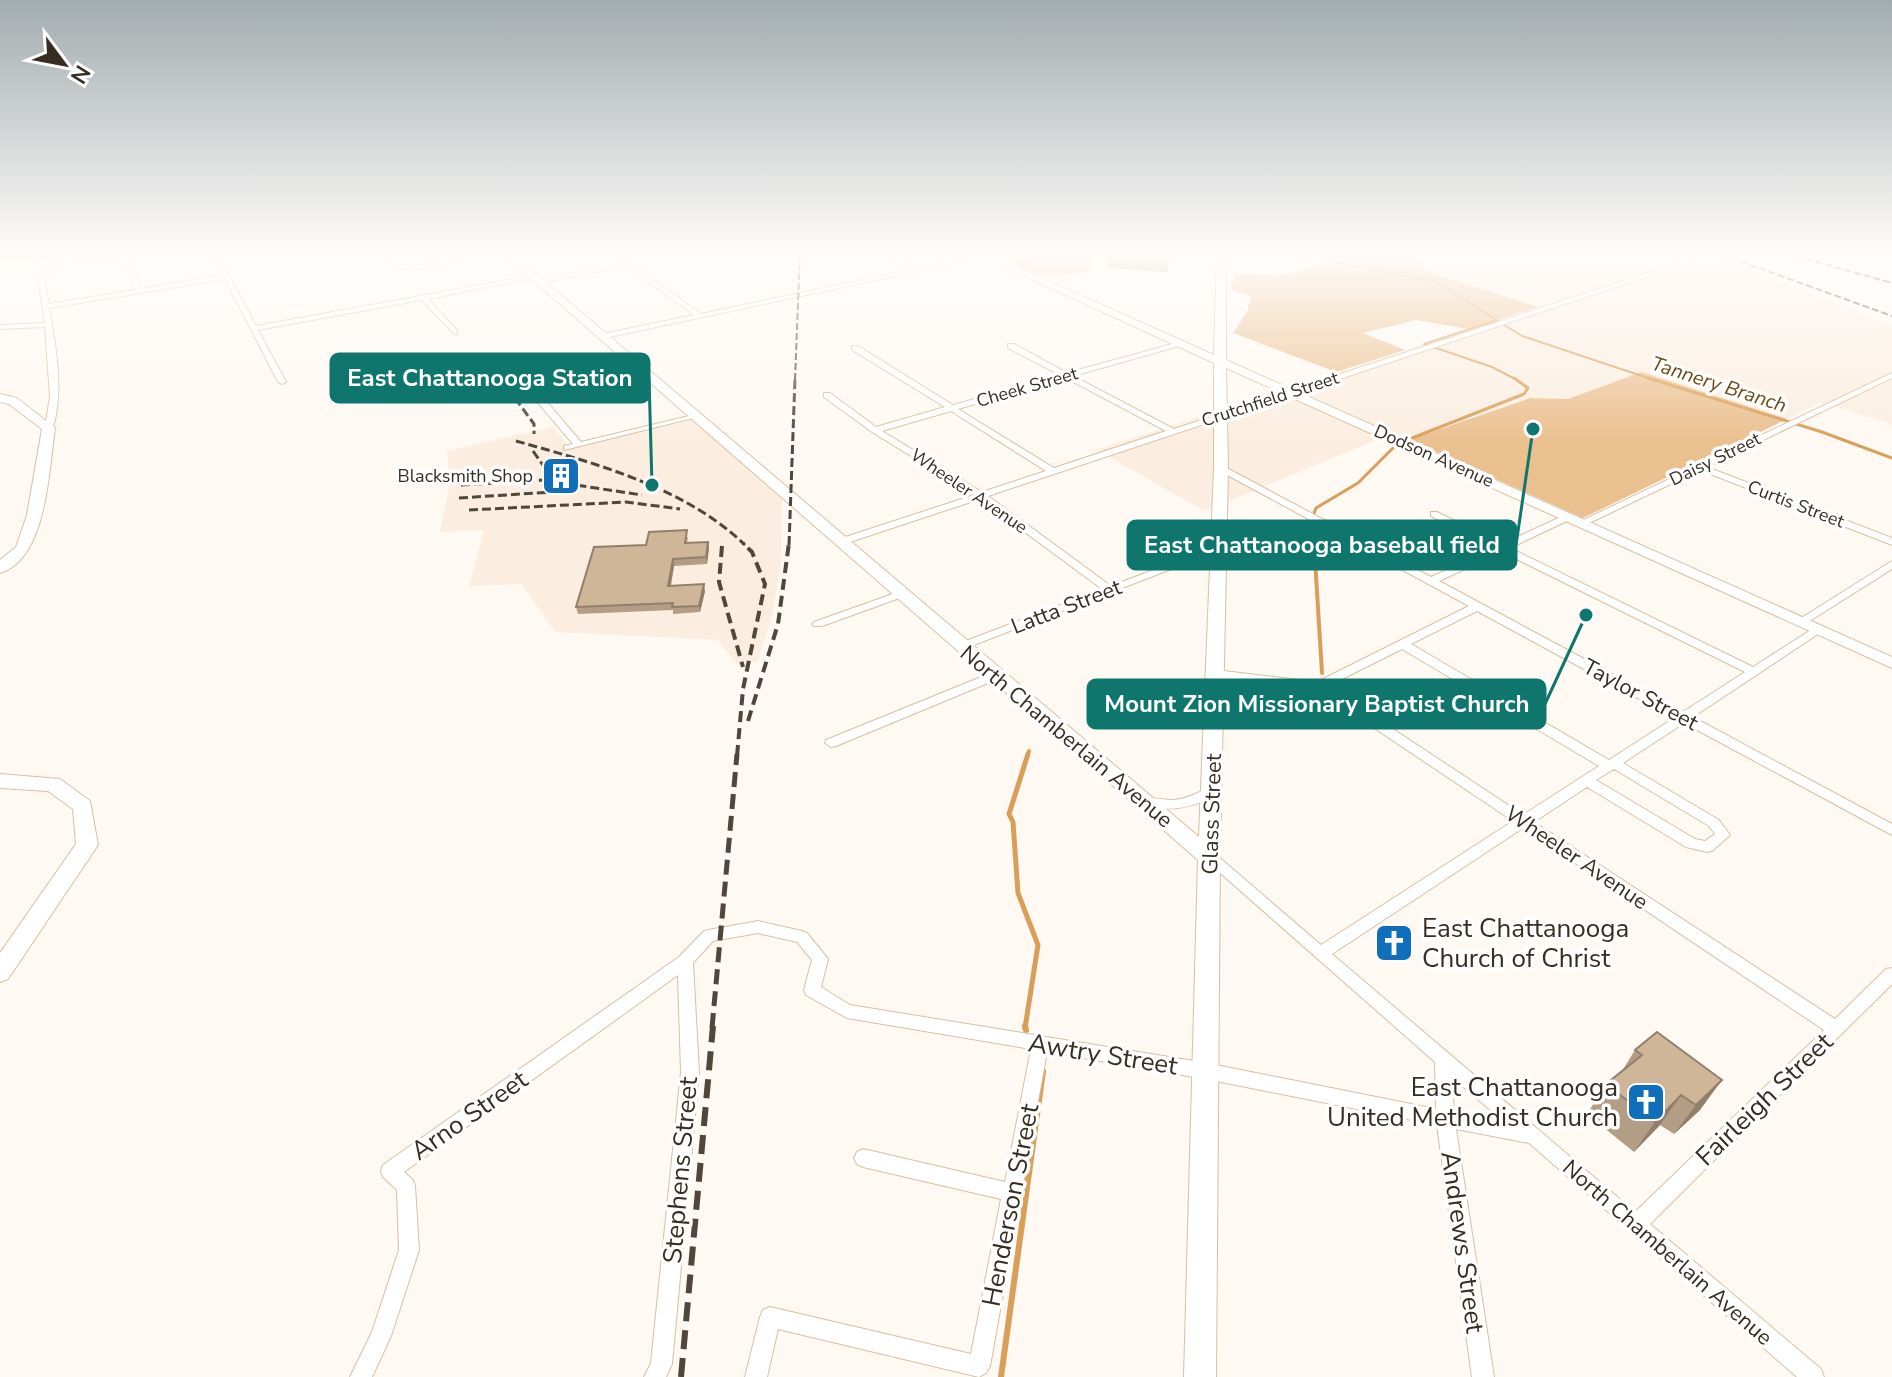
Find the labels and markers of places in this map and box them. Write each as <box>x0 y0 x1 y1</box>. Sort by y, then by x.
callout: East Chattanooga Station <box>331 354 649 402</box>
building icon: Blacksmith Shop <box>540 455 582 497</box>
place label: Blacksmith Shop <box>398 464 533 488</box>
callout: East Chattanooga baseball field <box>1128 521 1516 569</box>
callout: Mount Zion Missionary Baptist Church <box>1088 680 1545 728</box>
place label: East Chattanooga Church of Christ <box>1422 911 1629 976</box>
church icon: East Chattanooga Church of Christ <box>1373 922 1415 964</box>
place label: East Chattanooga United Methodist Church <box>1327 1070 1618 1135</box>
church icon: East Chattanooga United Methodist Church <box>1625 1081 1667 1123</box>

